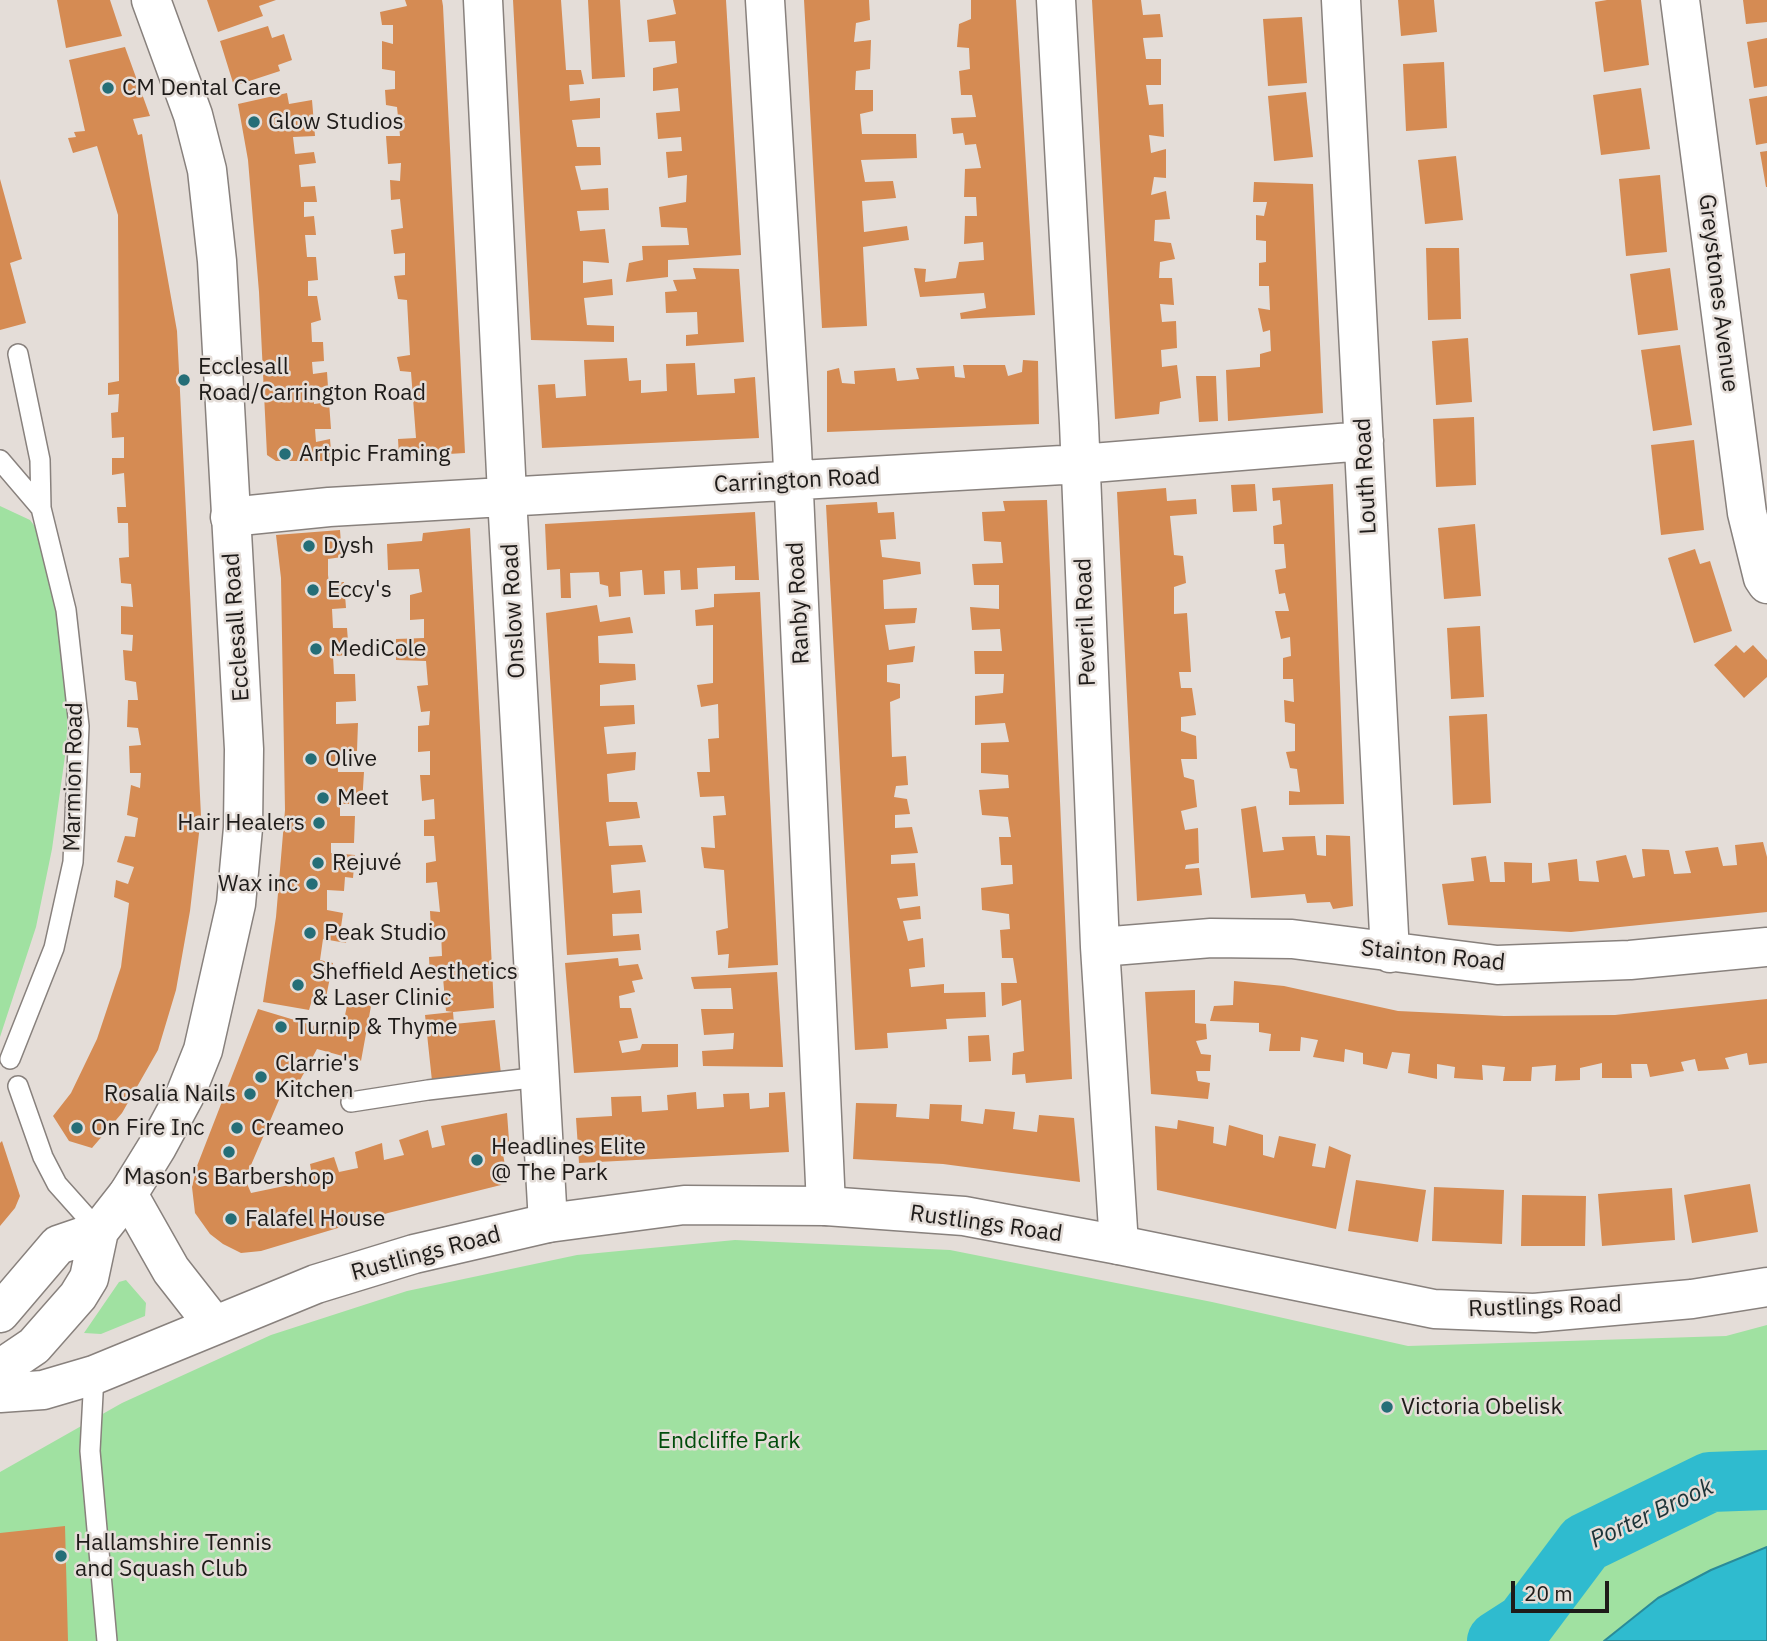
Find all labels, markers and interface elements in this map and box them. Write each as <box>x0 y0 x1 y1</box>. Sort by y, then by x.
place label: CM Dental Care <box>122 74 281 102</box>
marker: CM Dental Care <box>100 80 116 96</box>
place label: Glow Studios <box>268 108 404 136</box>
marker: Glow Studios <box>246 114 262 130</box>
street label: Greystones Avenue <box>1692 192 1744 394</box>
place label: Ecclesall Road/Carrington Road <box>198 353 426 407</box>
marker: Ecclesall Road/Carrington Road <box>176 372 192 388</box>
street label: Louth Road <box>1349 417 1383 535</box>
place label: Artpic Framing <box>299 440 451 468</box>
marker: Artpic Framing <box>277 446 293 462</box>
street label: Carrington Road <box>713 463 881 499</box>
place label: Dysh <box>323 532 374 560</box>
marker: Dysh <box>301 538 317 554</box>
street label: Ranby Road <box>782 541 816 665</box>
street label: Onslow Road <box>497 543 531 679</box>
street label: Ecclesall Road <box>218 552 256 702</box>
street label: Peveril Road <box>1070 557 1102 687</box>
place label: Eccy's <box>327 576 392 604</box>
marker: Eccy's <box>305 582 321 598</box>
place label: MediCole <box>330 635 426 663</box>
marker: MediCole <box>308 641 324 657</box>
street label: Marmion Road <box>59 702 89 852</box>
place label: Olive <box>325 745 377 773</box>
marker: Olive <box>303 751 319 767</box>
place label: Meet <box>337 784 389 812</box>
marker: Meet <box>315 790 331 806</box>
place label: Hair Healers <box>177 809 305 837</box>
marker: Hair Healers <box>311 815 327 831</box>
place label: Rejuvé <box>332 849 402 877</box>
marker: Rejuvé <box>310 855 326 871</box>
place label: Wax inc <box>218 870 298 898</box>
marker: Wax inc <box>304 876 320 892</box>
place label: Peak Studio <box>324 919 446 947</box>
marker: Peak Studio <box>302 925 318 941</box>
street label: Stainton Road <box>1360 935 1506 977</box>
place label: Sheffield Aesthetics & Laser Clinic <box>312 958 518 1012</box>
marker: Sheffield Aesthetics & Laser Clinic <box>290 977 306 993</box>
place label: Turnip & Thyme <box>295 1013 458 1041</box>
marker: Turnip & Thyme <box>273 1019 289 1035</box>
place label: Clarrie's Kitchen <box>275 1050 359 1104</box>
marker: Clarrie's Kitchen <box>253 1069 269 1085</box>
place label: Rosalia Nails <box>104 1080 236 1108</box>
marker: Rosalia Nails <box>242 1086 258 1102</box>
place label: On Fire Inc <box>91 1114 205 1142</box>
place label: Creameo <box>251 1114 344 1142</box>
marker: On Fire Inc <box>69 1120 85 1136</box>
marker: Creameo <box>229 1120 245 1136</box>
place label: Headlines Elite @ The Park <box>491 1133 646 1187</box>
marker: Mason's Barbershop <box>221 1144 237 1160</box>
marker: Headlines Elite @ The Park <box>469 1152 485 1168</box>
place label: Mason's Barbershop <box>124 1163 334 1191</box>
street label: Rustlings Road <box>908 1200 1064 1248</box>
place label: Falafel House <box>245 1205 385 1233</box>
marker: Falafel House <box>223 1211 239 1227</box>
street label: Rustlings Road <box>348 1221 504 1287</box>
street label: Rustlings Road <box>1468 1291 1622 1323</box>
place label: Victoria Obelisk <box>1401 1393 1563 1421</box>
marker: Victoria Obelisk <box>1379 1399 1395 1415</box>
park label: Endcliffe Park <box>658 1427 800 1455</box>
water label: Porter Brook <box>1586 1473 1718 1555</box>
place label: Hallamshire Tennis and Squash Club <box>75 1529 272 1583</box>
marker: Hallamshire Tennis and Squash Club <box>53 1548 69 1564</box>
scale bar <box>1515 1568 1613 1612</box>
text: 20 m <box>1524 1579 1573 1607</box>

